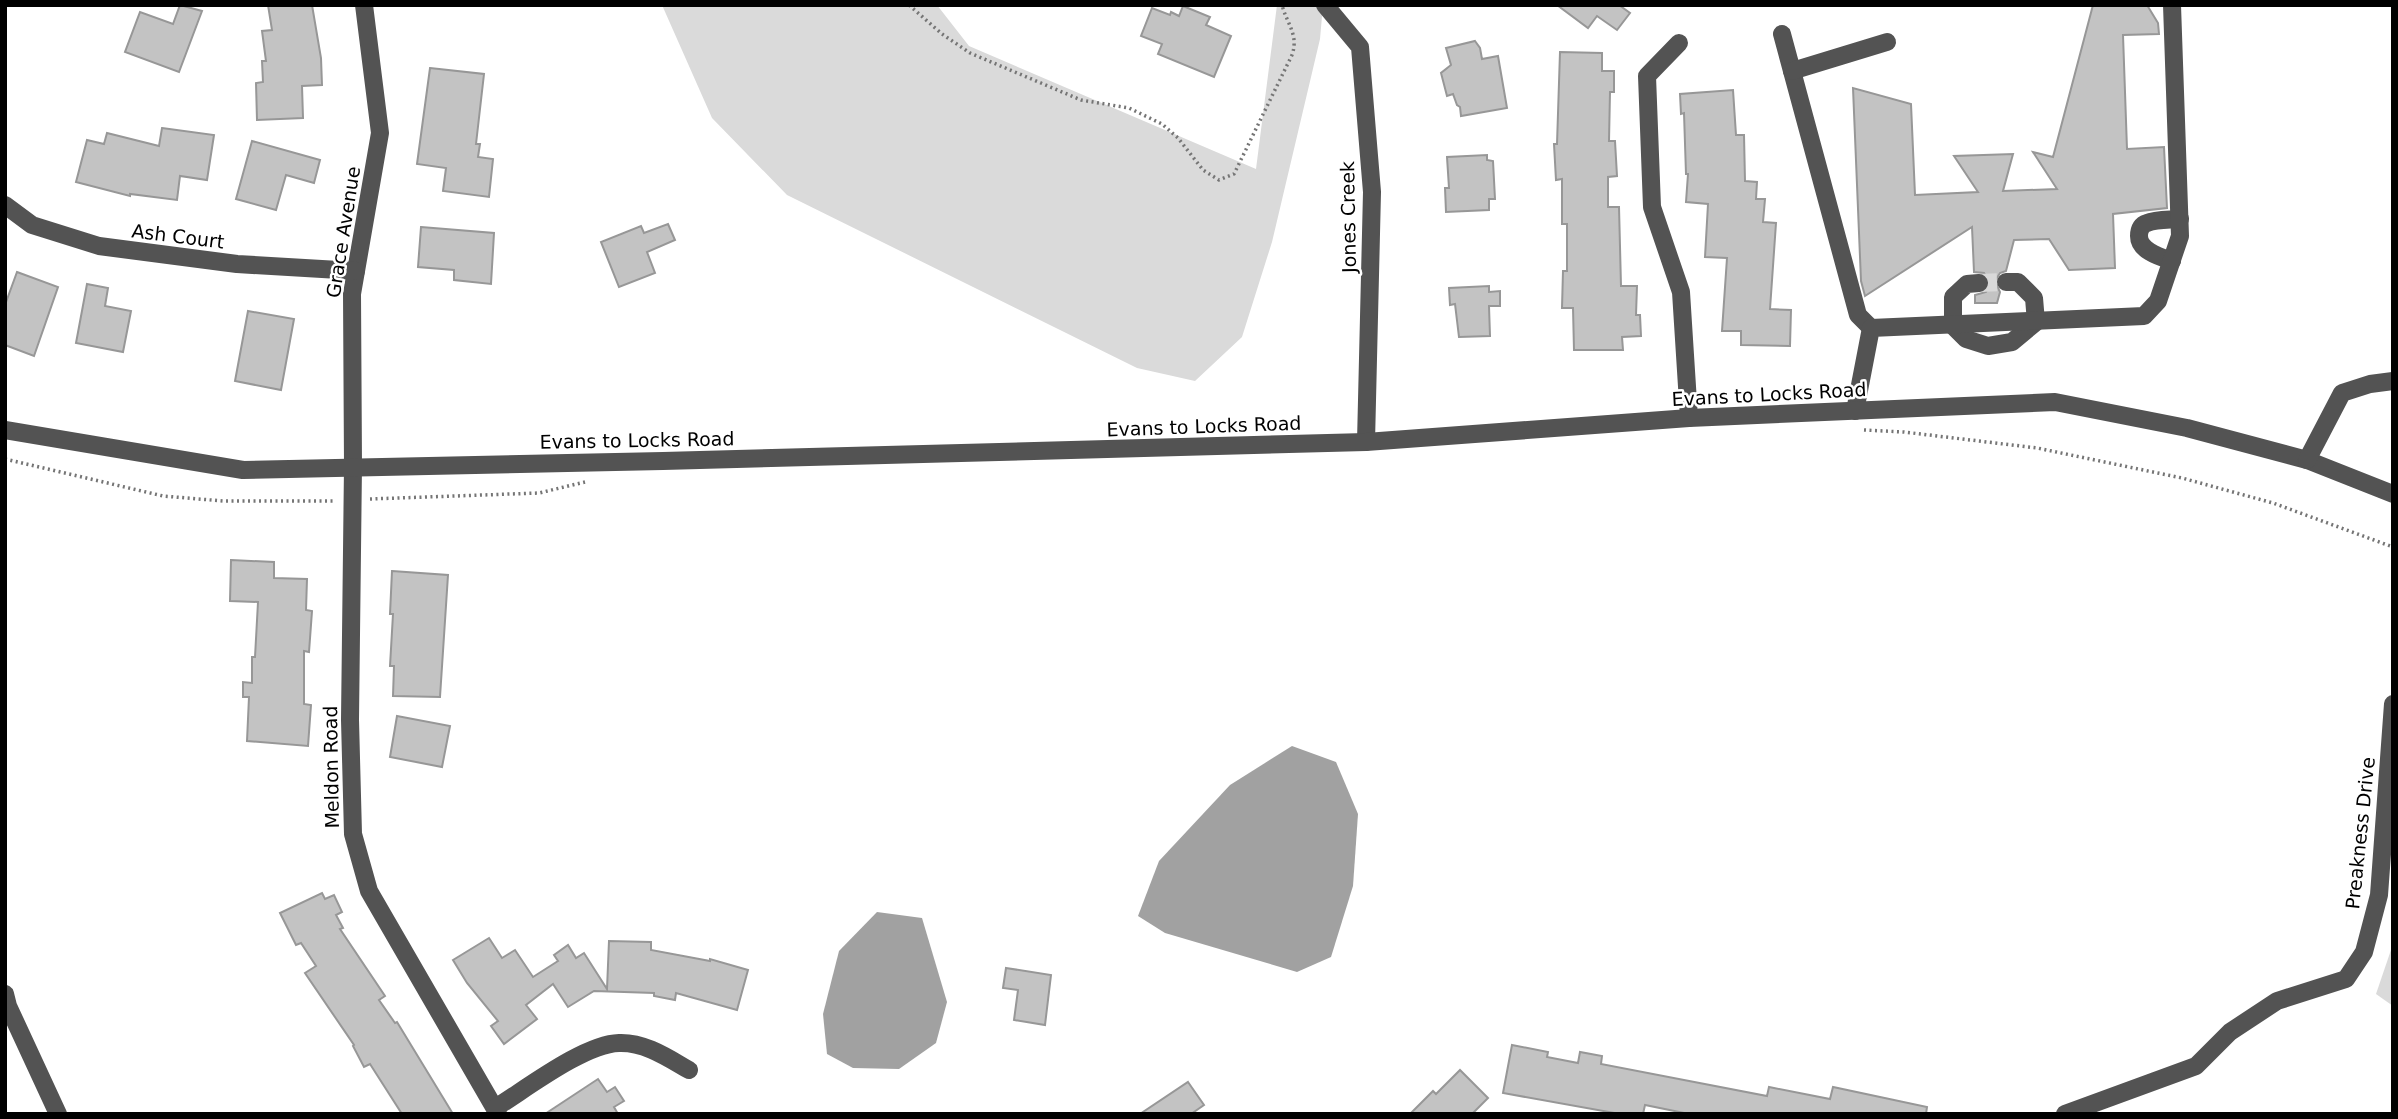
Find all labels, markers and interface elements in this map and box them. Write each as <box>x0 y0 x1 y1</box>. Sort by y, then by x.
street label: Jones Creek <box>1336 161 1360 274</box>
street label: Grace Avenue <box>322 165 364 299</box>
street label: Ash Court <box>130 219 226 253</box>
street label: Evans to Locks Road <box>1671 378 1867 410</box>
street label: Evans to Locks Road <box>1106 412 1302 440</box>
street label: Evans to Locks Road <box>539 427 735 453</box>
street label: Meldon Road <box>319 705 343 829</box>
street label: Preakness Drive <box>2341 756 2379 910</box>

